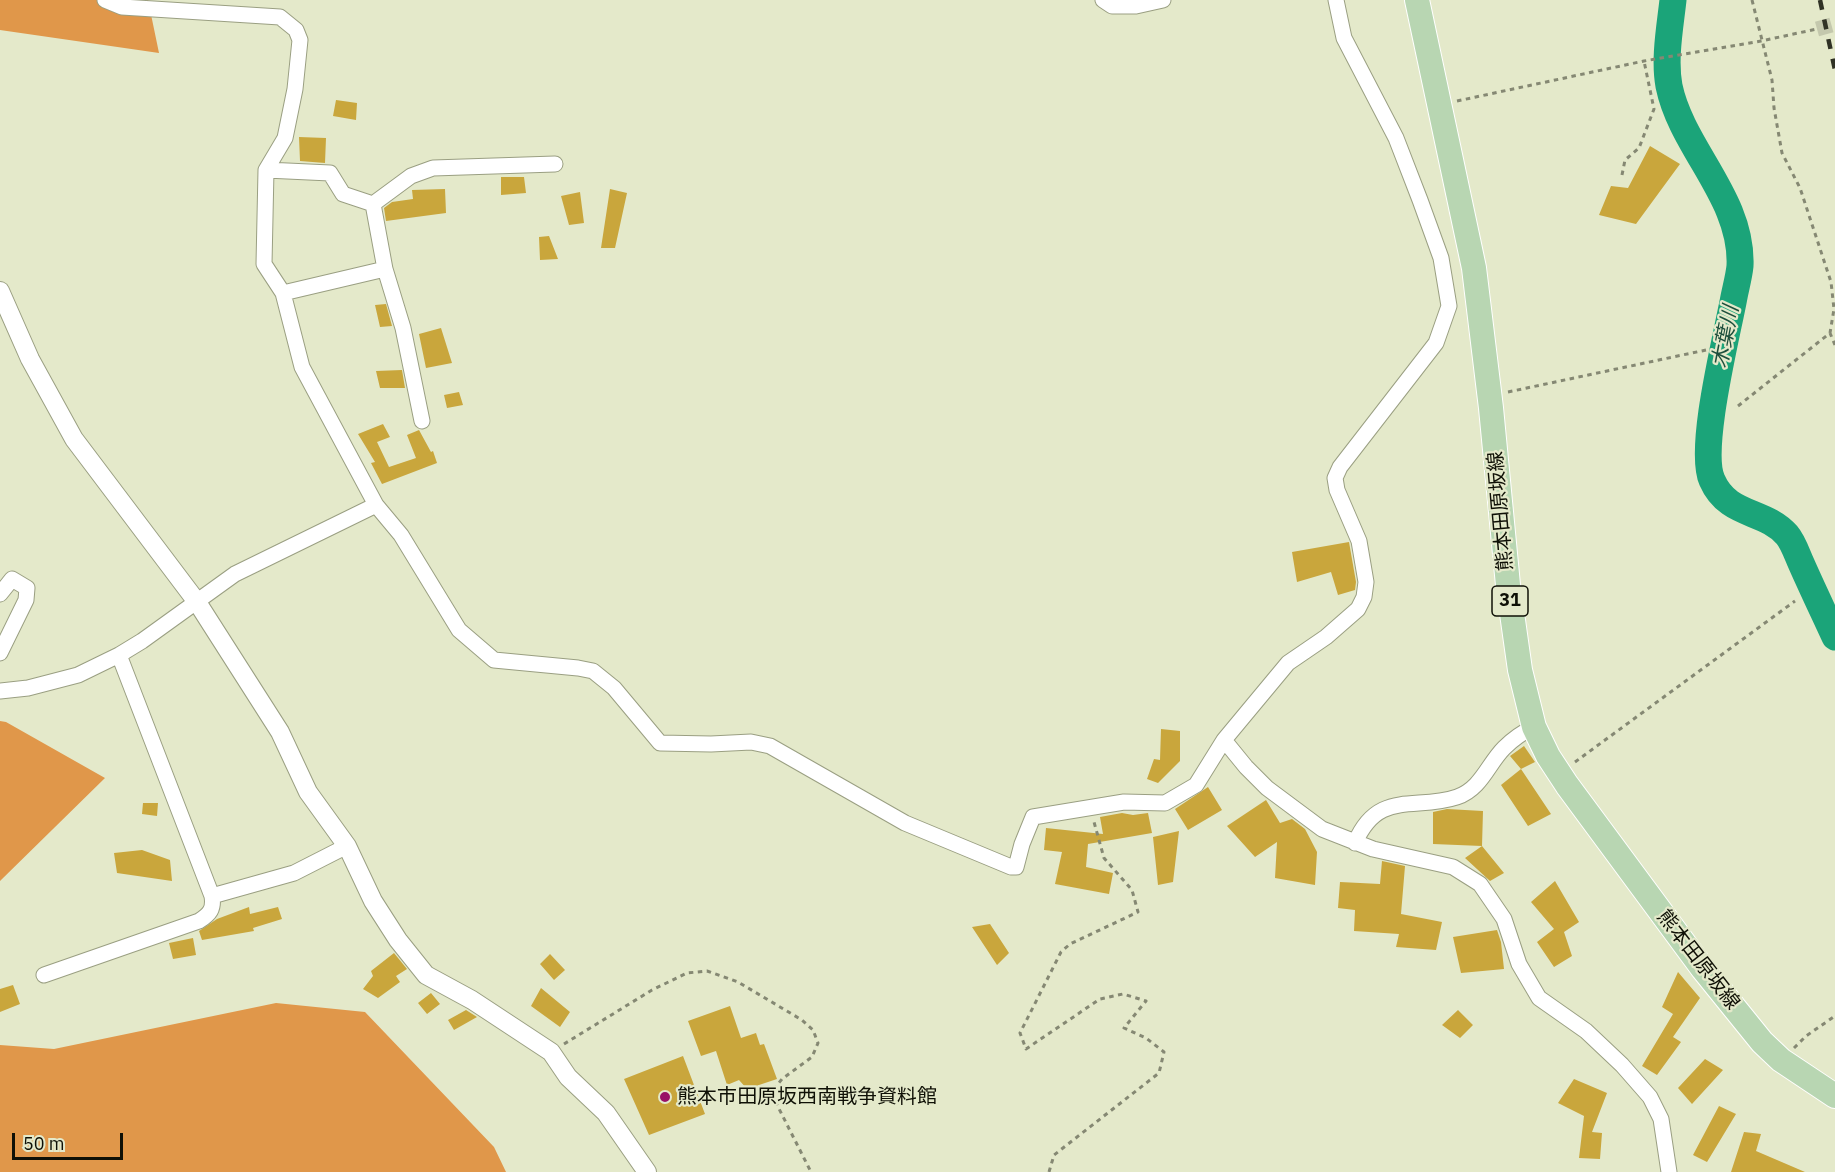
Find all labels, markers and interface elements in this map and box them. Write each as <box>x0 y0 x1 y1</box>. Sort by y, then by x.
water label: 木葉川 <box>1708 304 1744 370</box>
street label: 熊本田原坂線 <box>1484 450 1518 572</box>
road number: 31 <box>1492 586 1528 616</box>
street label: 熊本田原坂線 <box>1652 905 1744 1015</box>
place label: 熊本市田原坂西南戦争資料館 <box>677 1085 937 1109</box>
marker: 熊本市田原坂西南戦争資料館 <box>658 1090 672 1104</box>
scale bar <box>15 1121 126 1159</box>
text: 50 m <box>23 1132 65 1155</box>

